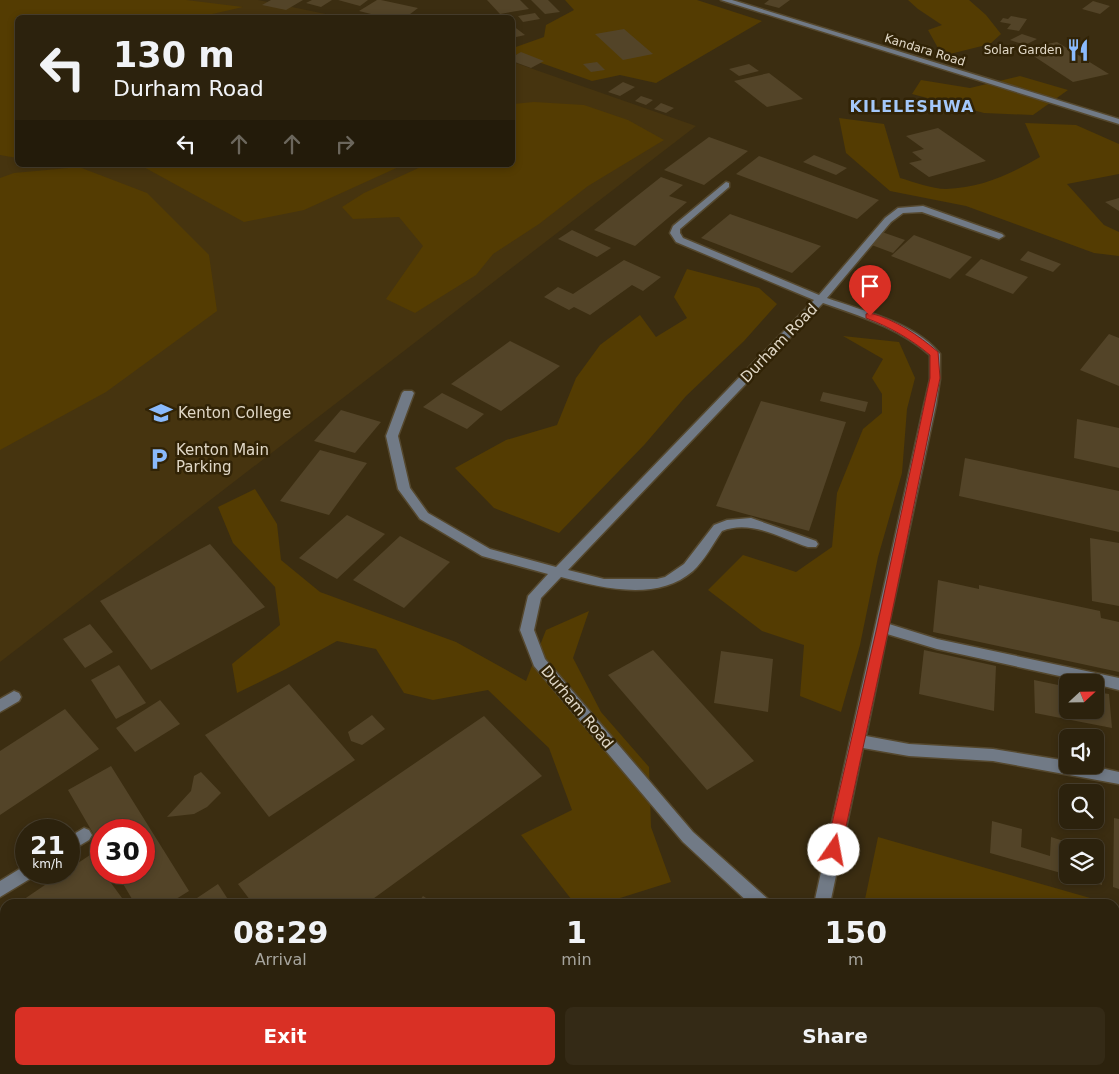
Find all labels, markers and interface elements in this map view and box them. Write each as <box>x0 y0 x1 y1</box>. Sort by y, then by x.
street label: Kandara Road <box>883 31 967 69</box>
icon: left <box>30 35 95 100</box>
text: 130 m <box>113 35 235 75</box>
restaurant icon: Solar Garden <box>1065 37 1091 63</box>
place label: Solar Garden <box>984 43 1062 57</box>
text: Durham Road <box>113 76 264 101</box>
district label: KILELESHWA <box>850 97 974 116</box>
icon: left <box>172 130 200 158</box>
icon: ahead <box>225 130 253 158</box>
icon: ahead <box>278 130 306 158</box>
icon: right <box>331 130 359 158</box>
pin <box>849 265 891 316</box>
icon: arrive <box>856 272 884 300</box>
street label: Durham Road <box>737 300 821 386</box>
school or university icon: Kenton College <box>148 400 174 426</box>
place label: Kenton College <box>178 404 291 422</box>
place label: Kenton Main Parking <box>176 441 269 476</box>
parking icon: Kenton Main Parking <box>146 446 172 472</box>
street label: Durham Road <box>537 662 617 752</box>
north arrow <box>1059 674 1104 719</box>
map controls <box>1059 674 1104 884</box>
button: sound <box>1059 729 1104 774</box>
button: search <box>1059 784 1104 829</box>
speed limit sign: 30 <box>90 819 155 884</box>
position arrow <box>807 823 859 875</box>
text: 21 <box>30 831 65 860</box>
button: layers <box>1059 839 1104 884</box>
text: km/h <box>32 857 63 871</box>
text: 08:29 <box>233 915 328 950</box>
text: 1 <box>566 915 587 950</box>
text: 150 <box>824 915 887 950</box>
text: Arrival <box>255 950 307 969</box>
text: min <box>561 950 592 969</box>
text: m <box>848 950 864 969</box>
button: Exit <box>15 1007 555 1065</box>
button: Share <box>565 1007 1105 1065</box>

